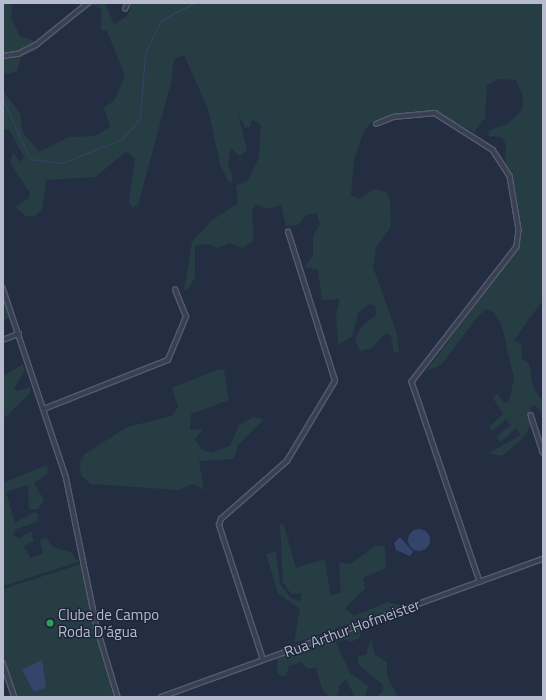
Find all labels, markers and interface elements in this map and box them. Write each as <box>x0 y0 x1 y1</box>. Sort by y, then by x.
street label: Rua Arthur Hofmeister <box>282 595 422 661</box>
place label: Clube de Campo Roda D'água <box>58 605 159 640</box>
marker: Clube de Campo Roda D'água <box>45 618 55 628</box>

